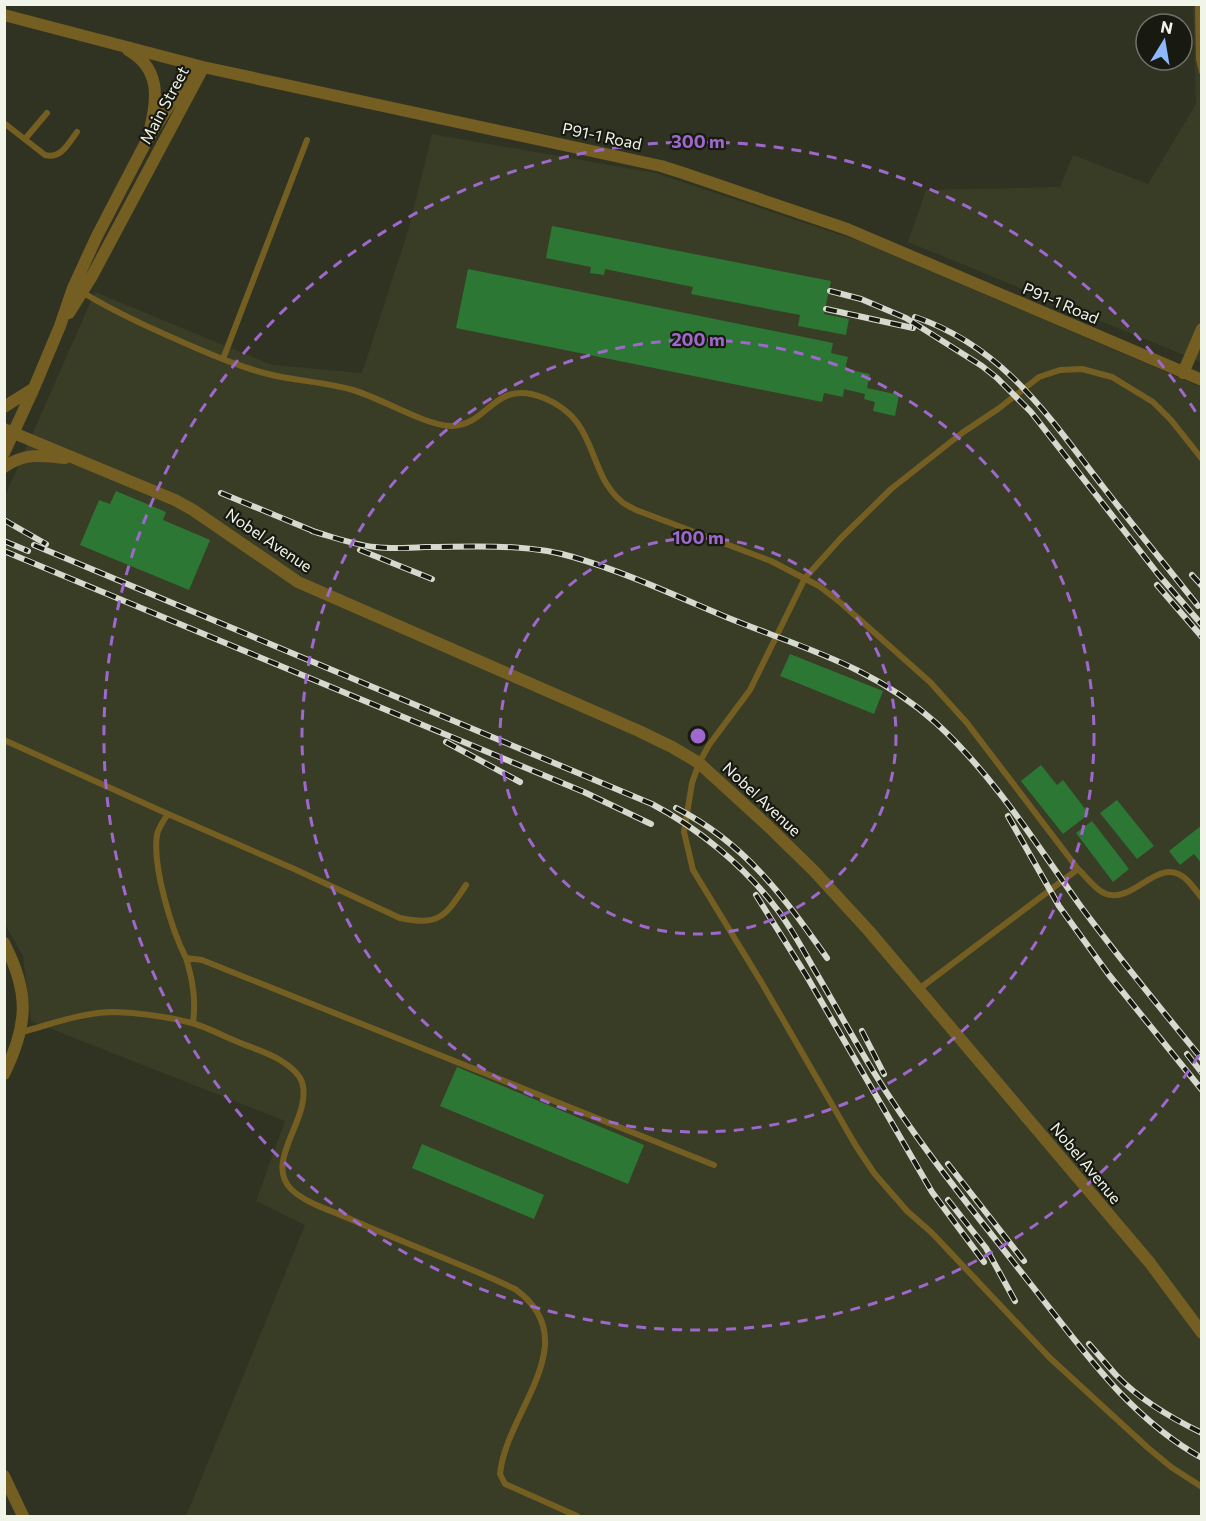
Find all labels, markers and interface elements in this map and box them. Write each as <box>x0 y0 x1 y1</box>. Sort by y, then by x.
north arrow <box>1134 12 1194 72</box>
text: N <box>1159 16 1175 37</box>
street label: Main Street <box>135 62 192 147</box>
street label: P91-1 Road <box>561 118 644 153</box>
text: 300 m <box>671 130 725 152</box>
street label: P91-1 Road <box>1020 278 1102 327</box>
text: 200 m <box>671 328 725 350</box>
street label: Nobel Avenue <box>223 504 316 575</box>
text: 100 m <box>672 526 724 548</box>
centre of rings <box>688 726 708 746</box>
street label: Nobel Avenue <box>719 758 805 840</box>
street label: Nobel Avenue <box>1047 1118 1126 1207</box>

